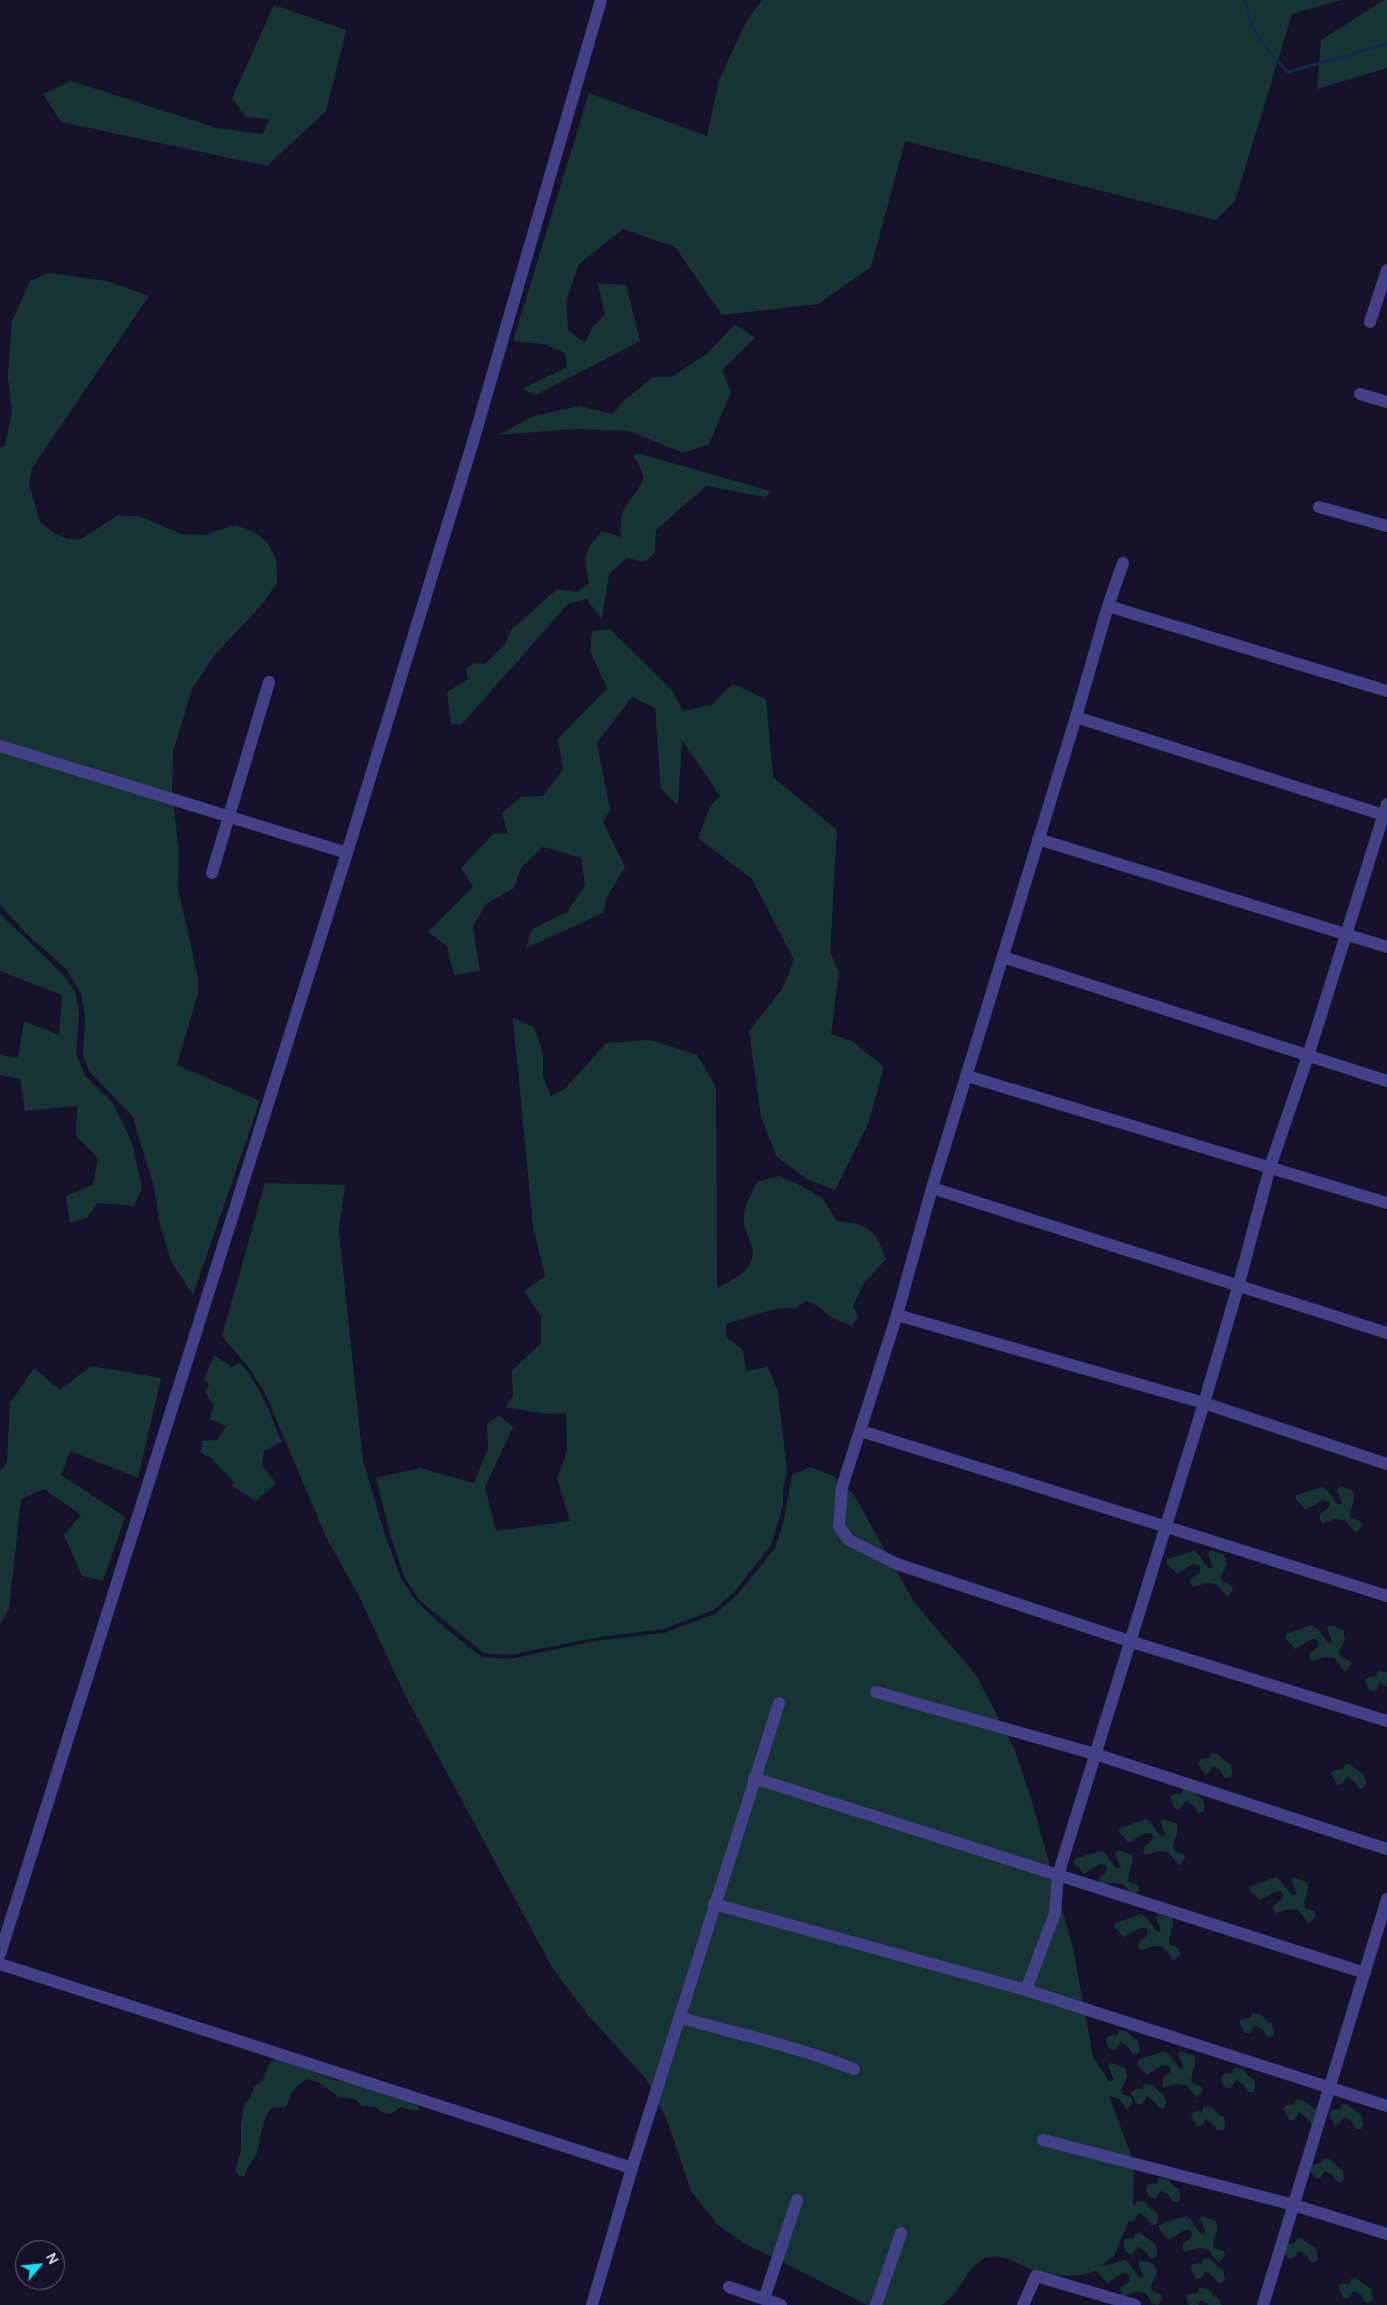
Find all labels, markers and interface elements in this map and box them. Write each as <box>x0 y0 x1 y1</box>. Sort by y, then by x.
north arrow <box>15 2240 65 2290</box>
text: N <box>42 2249 64 2267</box>

